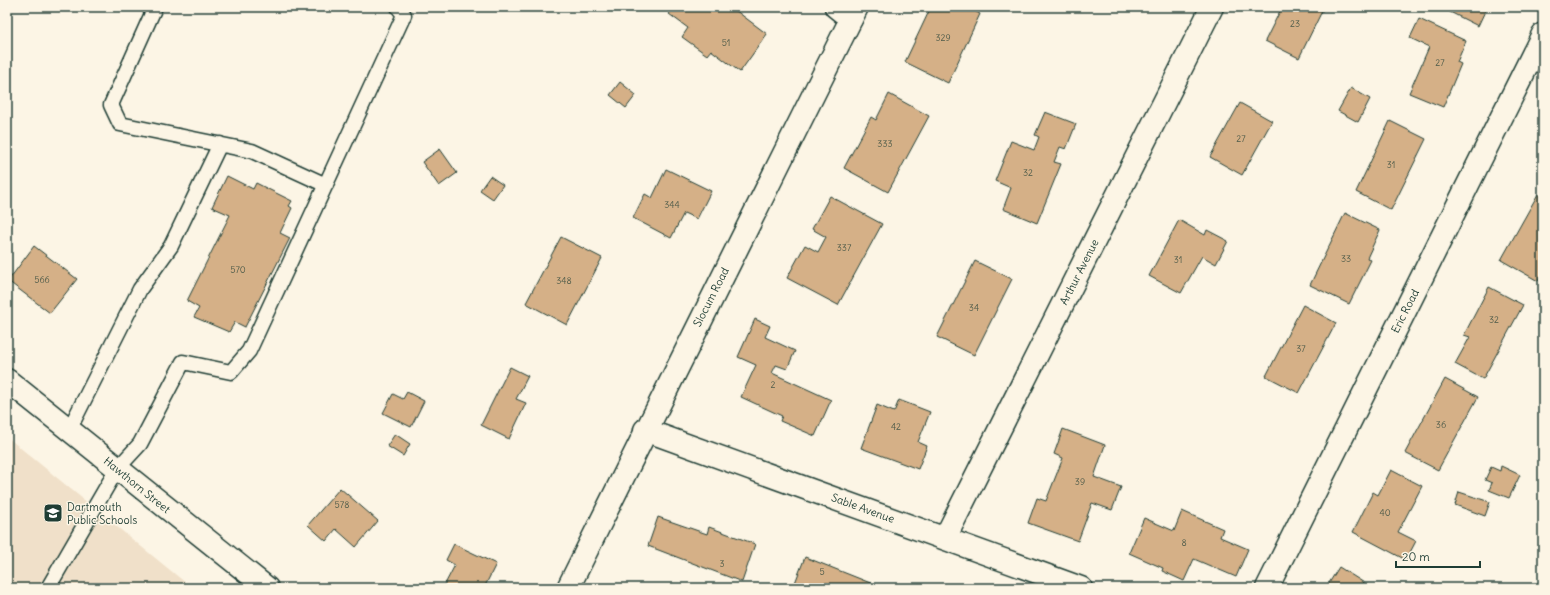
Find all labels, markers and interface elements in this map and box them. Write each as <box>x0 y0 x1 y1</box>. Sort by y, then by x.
house number: 23 <box>1290 18 1300 29</box>
house number: 329 <box>935 32 951 43</box>
house number: 51 <box>722 37 730 48</box>
house number: 27 <box>1435 57 1445 68</box>
house number: 27 <box>1236 133 1246 144</box>
house number: 333 <box>877 138 893 149</box>
house number: 31 <box>1387 159 1395 170</box>
house number: 32 <box>1023 167 1033 178</box>
house number: 344 <box>664 199 680 210</box>
street label: Arthur Avenue <box>1056 237 1102 307</box>
house number: 337 <box>837 242 852 253</box>
house number: 33 <box>1341 253 1351 264</box>
house number: 31 <box>1174 254 1182 265</box>
house number: 570 <box>230 264 246 275</box>
street label: Slocum Road <box>690 264 732 329</box>
house number: 566 <box>34 274 50 285</box>
house number: 348 <box>556 275 572 286</box>
street label: Eric Road <box>1388 286 1422 335</box>
house number: 34 <box>969 302 979 313</box>
house number: 32 <box>1489 314 1499 325</box>
house number: 37 <box>1296 343 1306 354</box>
house number: 2 <box>771 379 776 390</box>
house number: 36 <box>1436 419 1446 430</box>
house number: 42 <box>891 421 901 432</box>
street label: Hawthorn Street <box>101 454 173 516</box>
house number: 39 <box>1075 476 1085 487</box>
street label: Sable Avenue <box>829 490 897 526</box>
house number: 578 <box>335 499 349 510</box>
place label: Dartmouth Public Schools <box>67 500 137 527</box>
school or university icon: Dartmouth Public Schools <box>42 502 64 524</box>
house number: 40 <box>1379 507 1391 518</box>
house number: 8 <box>1181 537 1187 548</box>
scale bar <box>1396 543 1480 569</box>
text: 20 m <box>1402 549 1430 564</box>
house number: 3 <box>719 558 725 569</box>
house number: 5 <box>819 566 825 577</box>

